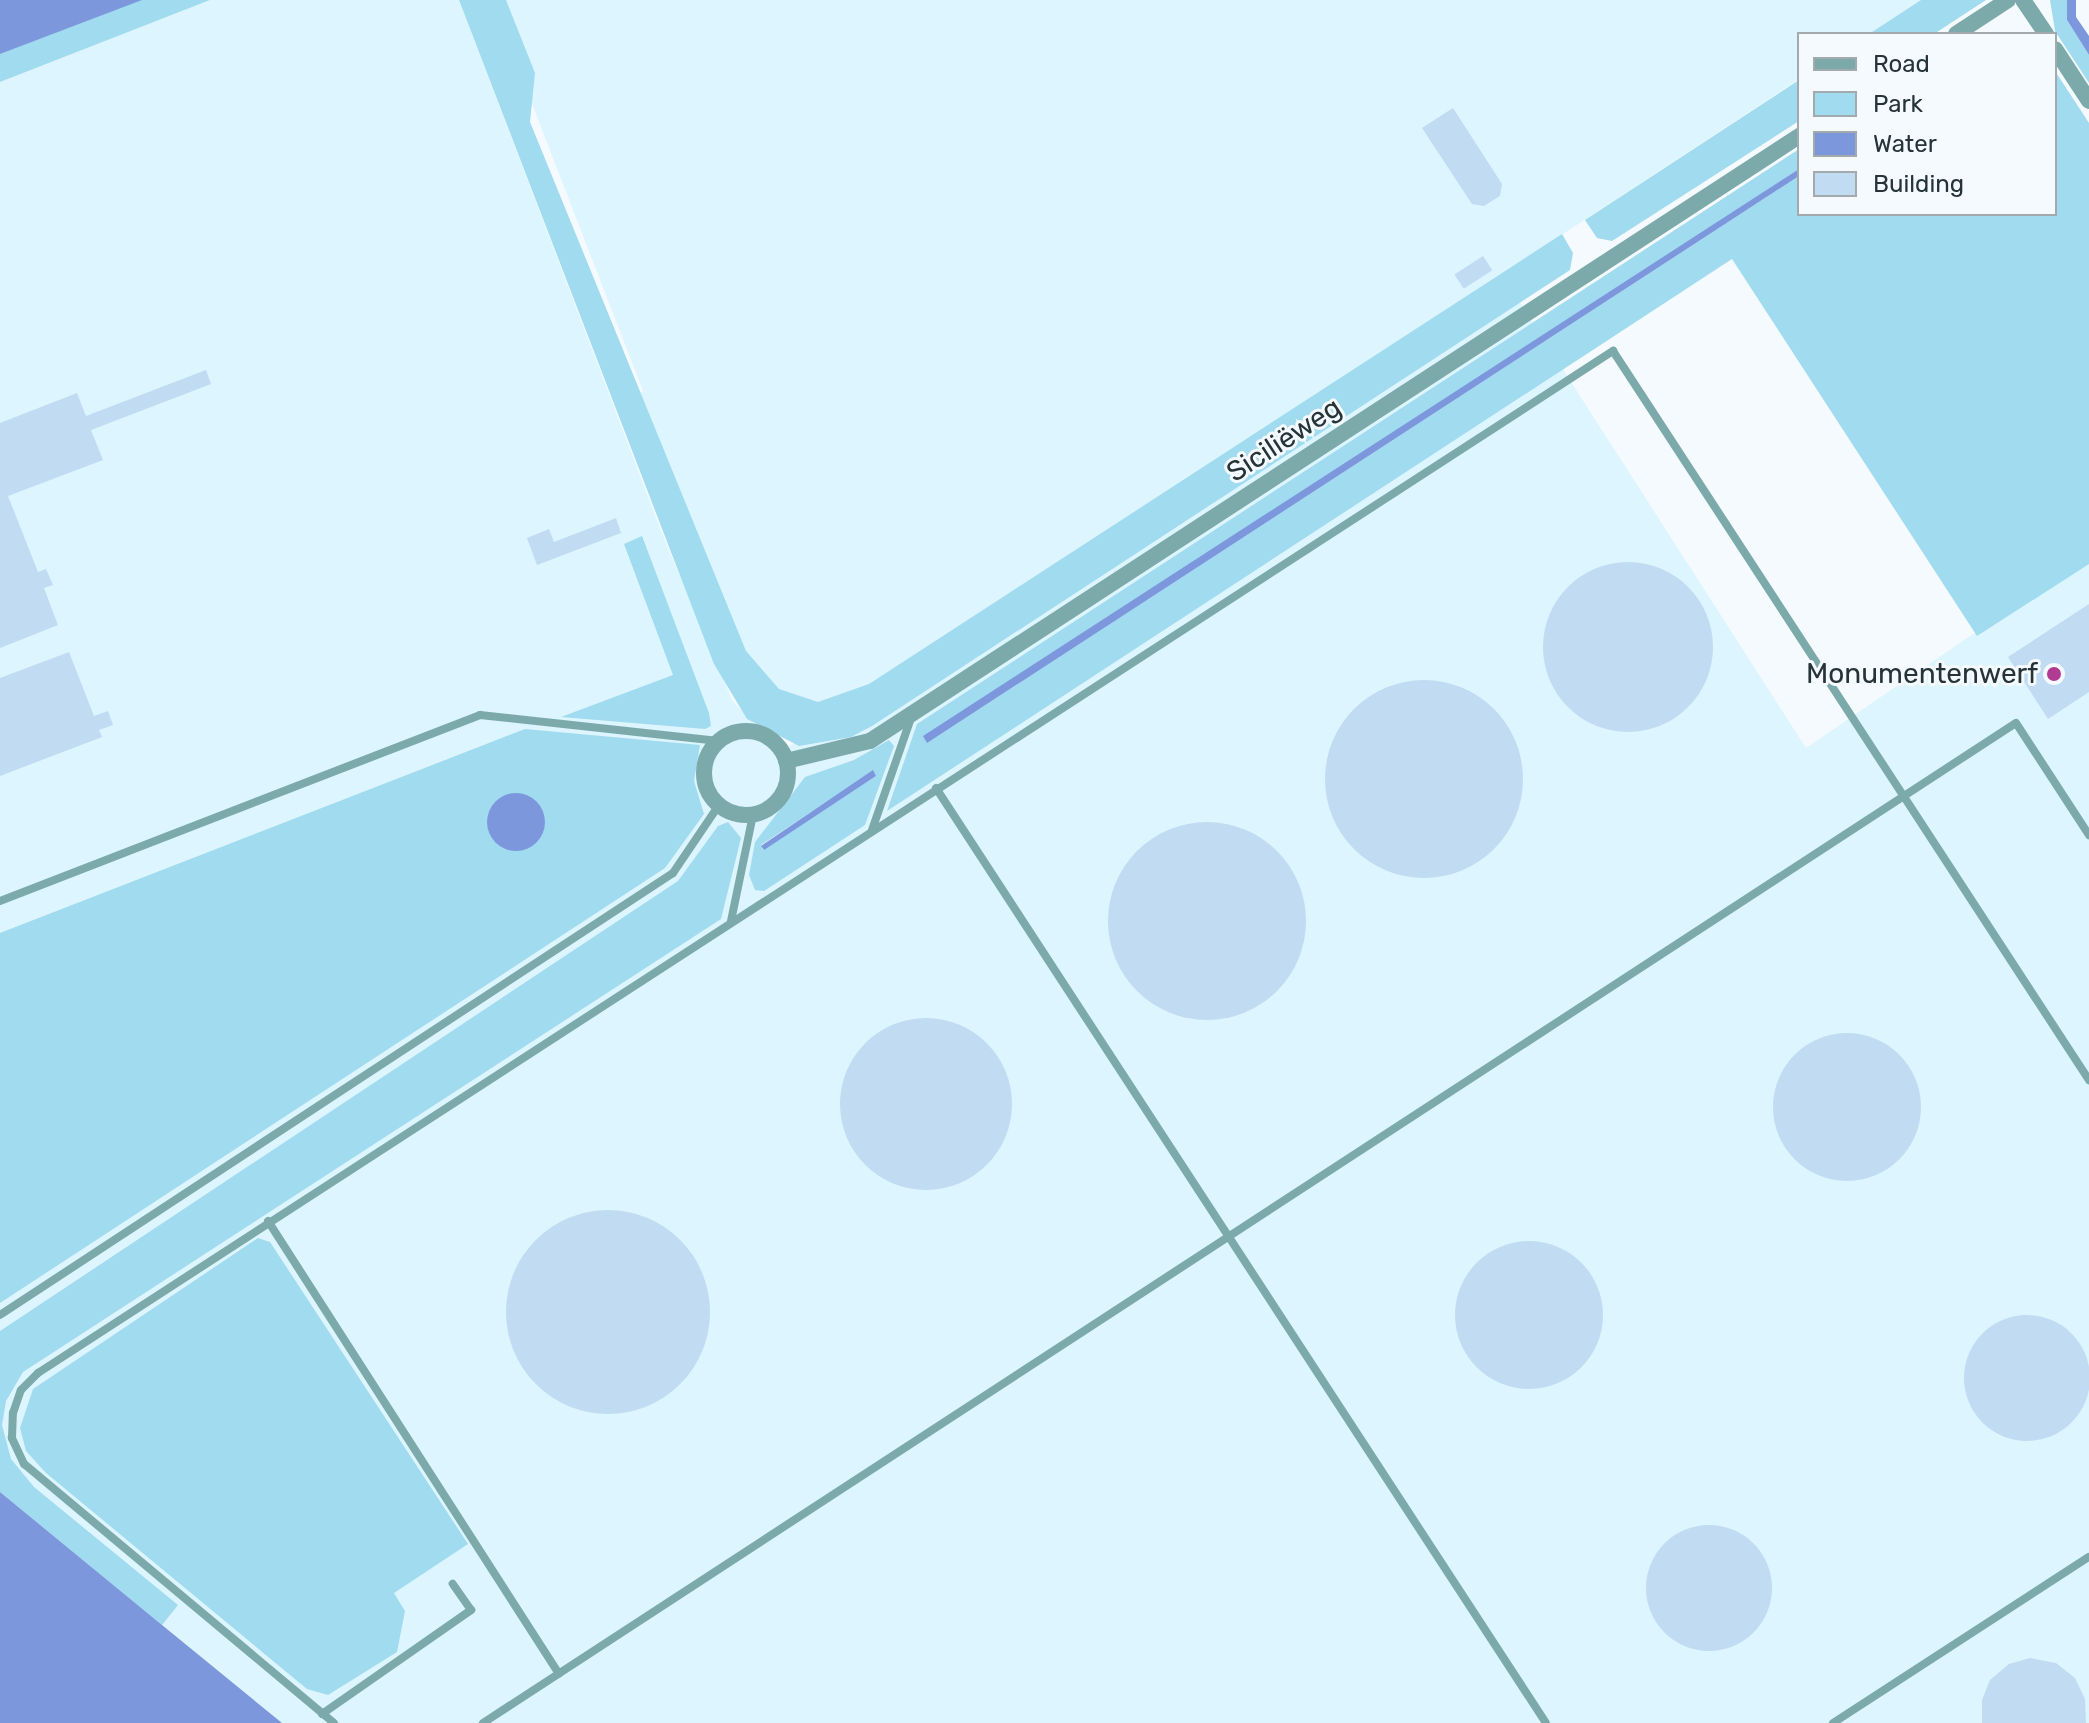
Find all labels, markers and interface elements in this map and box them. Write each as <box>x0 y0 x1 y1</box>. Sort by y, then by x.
legend <box>1797 32 2057 216</box>
text: Road <box>1873 50 1930 78</box>
text: Park <box>1873 90 1923 118</box>
text: Water <box>1873 130 1937 158</box>
text: Building <box>1873 170 1964 198</box>
street label: Siciliëweg <box>1220 391 1348 489</box>
place label: Monumentenwerf <box>1806 657 2038 691</box>
marker: Monumentenwerf <box>2045 665 2063 683</box>

